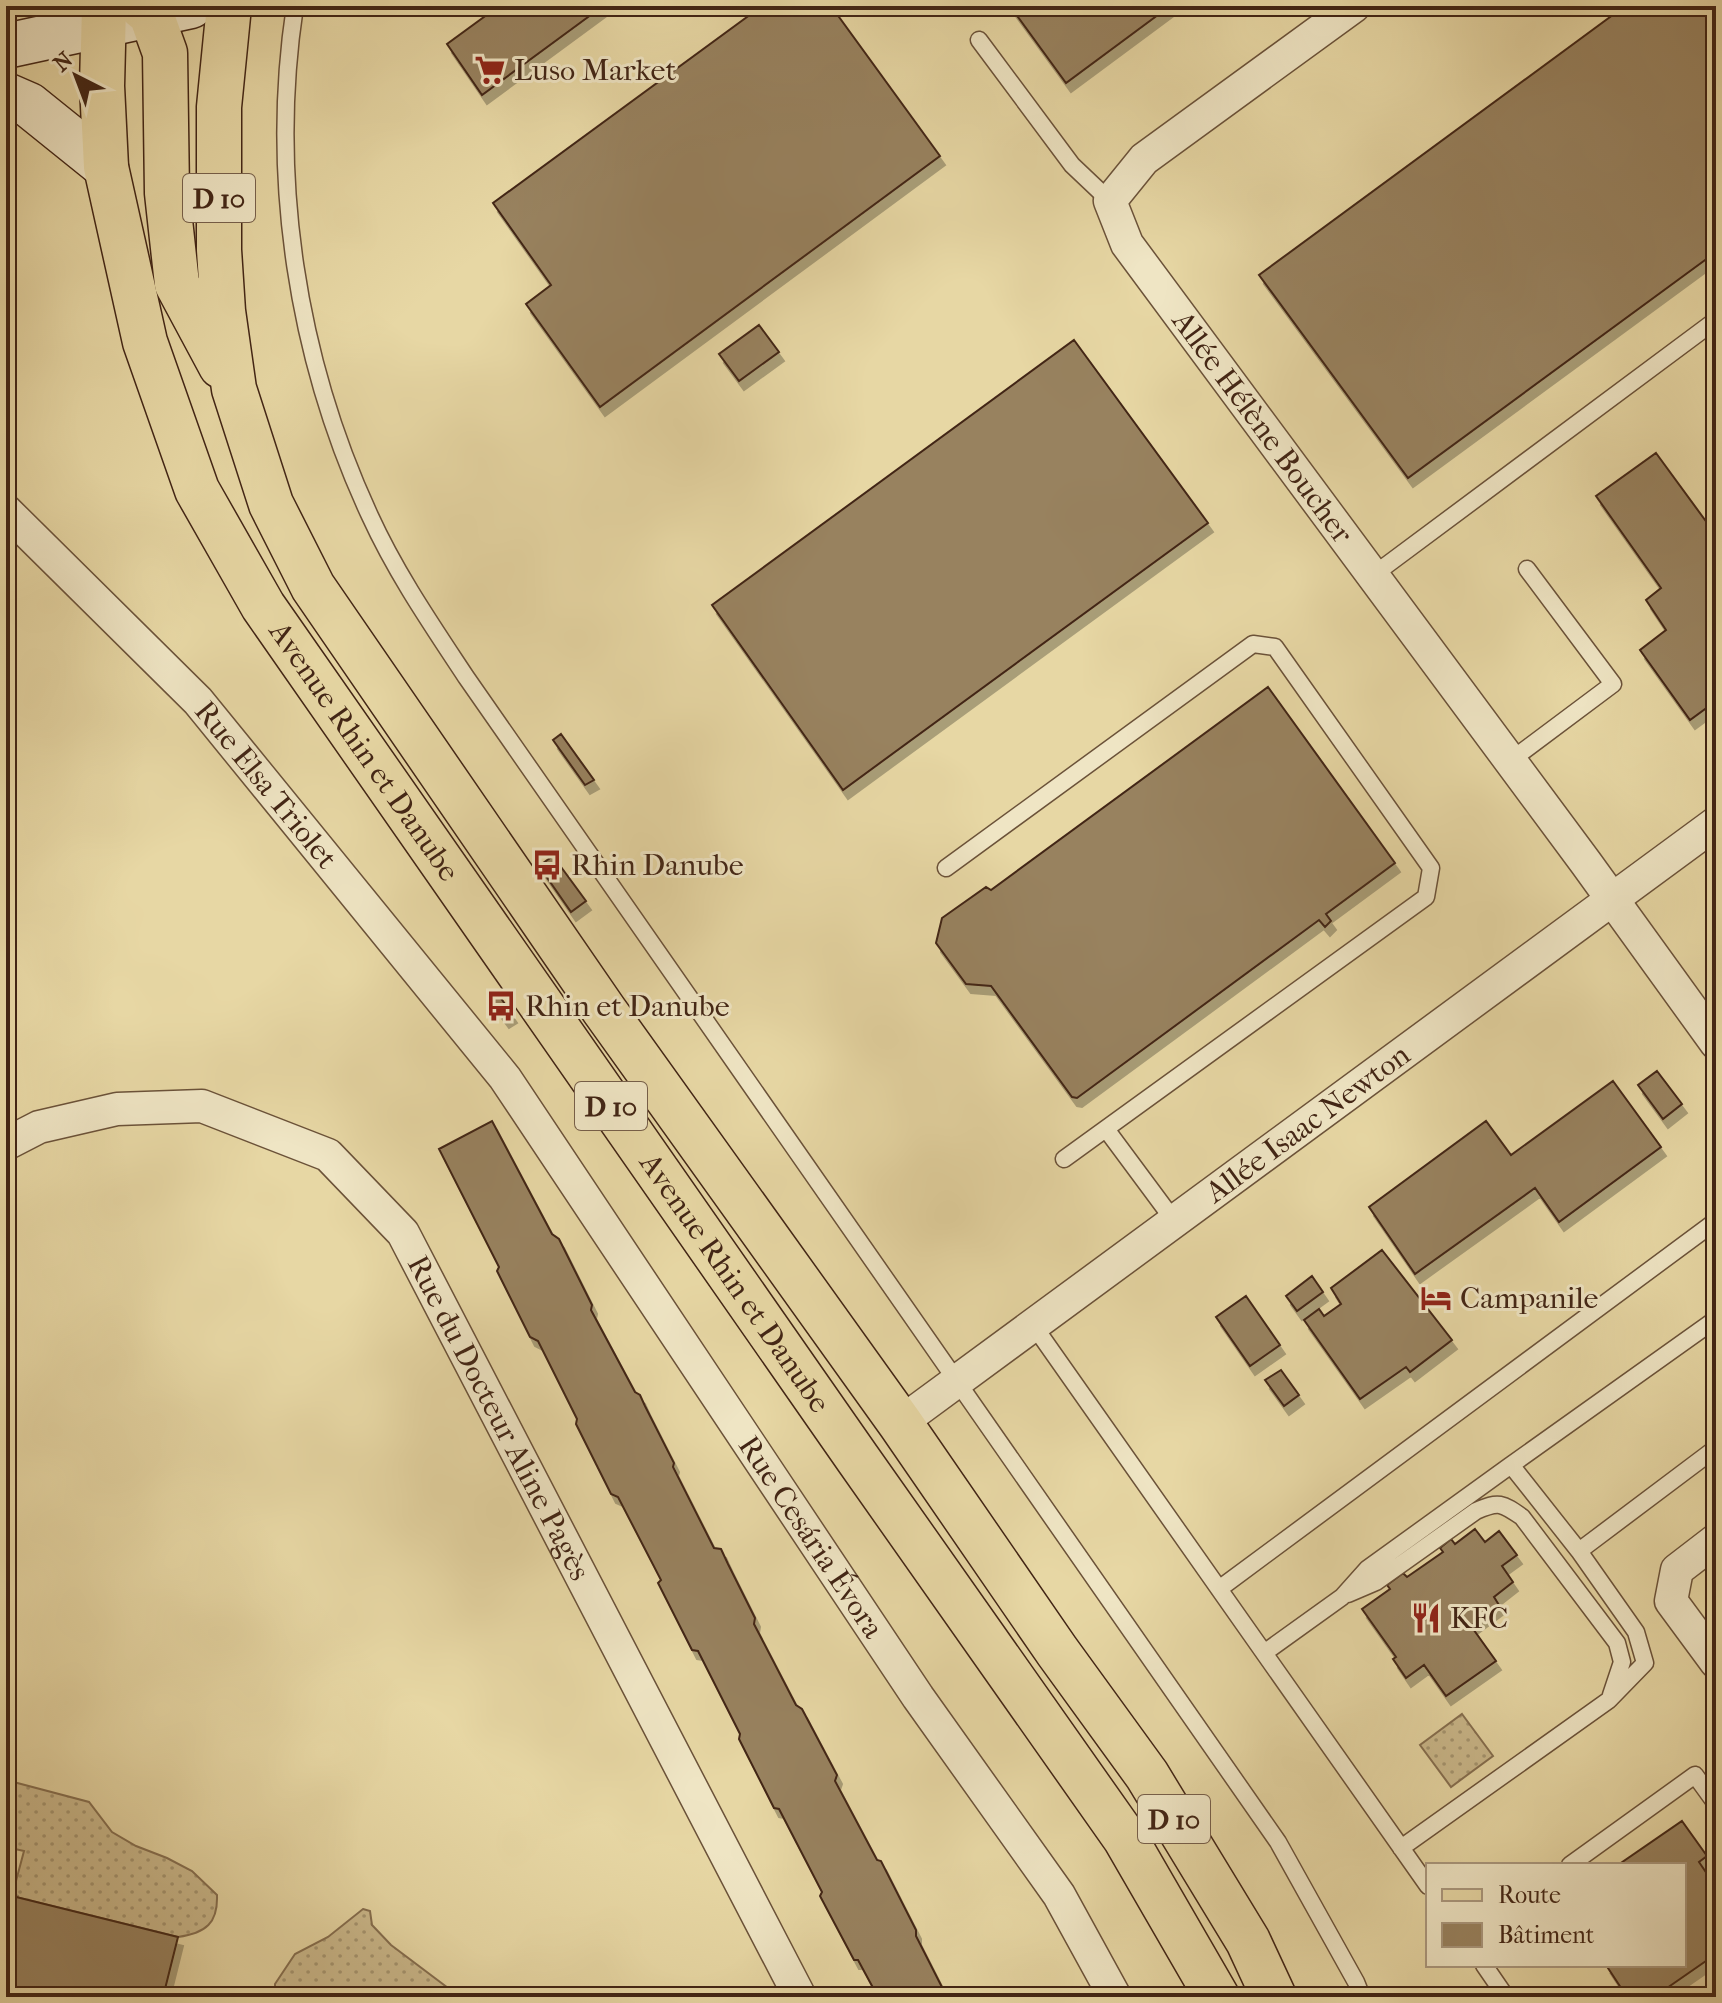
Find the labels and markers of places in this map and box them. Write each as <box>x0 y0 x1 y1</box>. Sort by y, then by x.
supermarket icon: Luso Market <box>473 53 507 87</box>
place label: Luso Market <box>514 53 676 88</box>
bus stop icon: Rhin Danube <box>530 848 564 882</box>
place label: Rhin Danube <box>571 848 744 883</box>
bus stop icon: Rhin et Danube <box>484 989 518 1023</box>
place label: Rhin et Danube <box>525 989 730 1024</box>
hotel icon: Campanile <box>1419 1281 1453 1315</box>
place label: Campanile <box>1460 1281 1599 1316</box>
restaurant icon: KFC <box>1409 1601 1443 1635</box>
place label: KFC <box>1450 1601 1508 1636</box>

